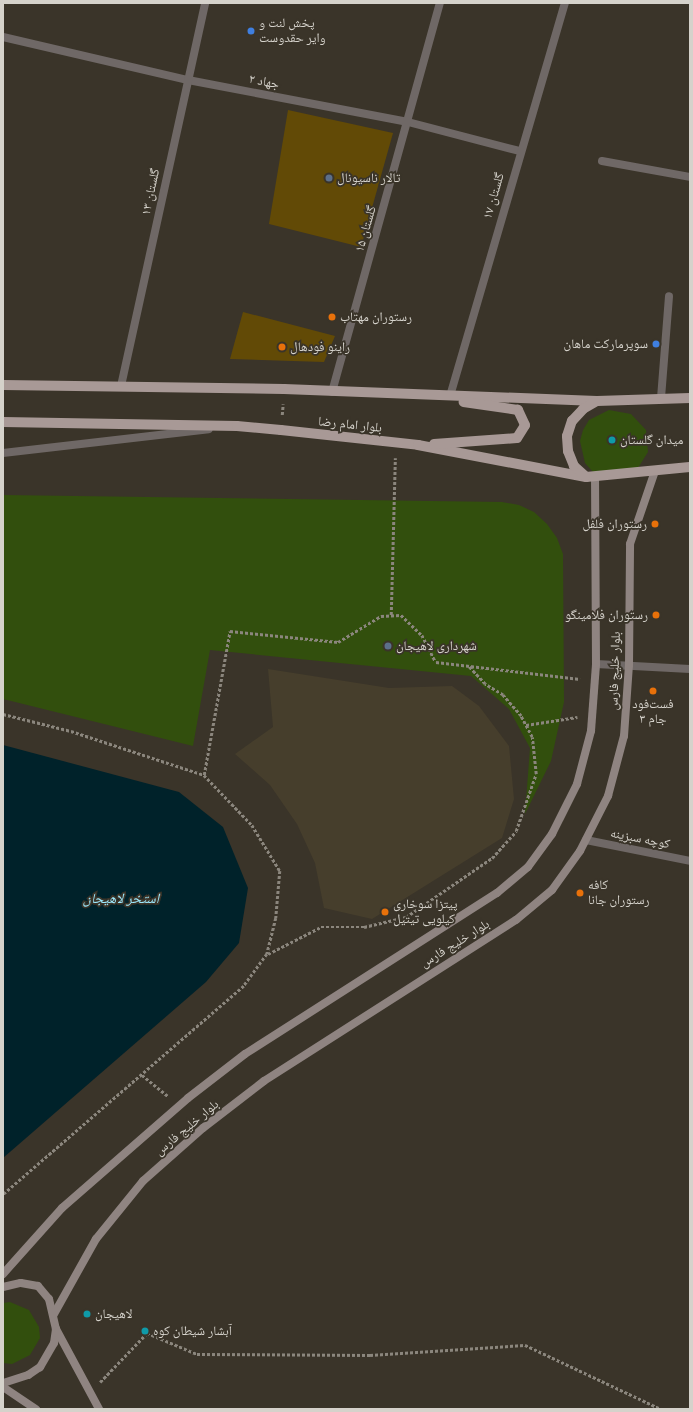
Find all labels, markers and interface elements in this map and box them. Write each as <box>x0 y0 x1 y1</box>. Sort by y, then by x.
place label: پخش لنت و وایر حقدوست <box>259 16 326 47</box>
marker: پخش لنت و وایر حقدوست <box>246 26 256 36</box>
street label: جهاد ۲ <box>247 71 281 93</box>
street label: گلستان ۱۳ <box>138 167 164 217</box>
place label: تالار ناسیونال <box>337 170 400 186</box>
street label: گلستان ۱۷ <box>480 171 508 221</box>
marker: تالار ناسیونال <box>324 173 334 183</box>
street label: گلستان ۱۵ <box>352 204 380 254</box>
place label: رستوران مهتاب <box>340 309 412 325</box>
marker: رستوران مهتاب <box>327 312 337 322</box>
place label: سوپرمارکت ماهان <box>564 336 648 352</box>
place label: راینو فودهال <box>290 339 350 355</box>
marker: سوپرمارکت ماهان <box>651 339 661 349</box>
marker: راینو فودهال <box>277 342 287 352</box>
street label: بلوار امام رضا <box>317 414 383 436</box>
place label: میدان گلستان <box>620 432 683 448</box>
marker: میدان گلستان <box>607 435 617 445</box>
place label: رستوران فلفل <box>583 516 647 532</box>
marker: رستوران فلفل <box>650 519 660 529</box>
place label: رستوران فلامینگو <box>565 607 648 623</box>
marker: رستوران فلامینگو <box>651 610 661 620</box>
street label: بلوار خلیج فارس <box>606 631 624 711</box>
place label: شهرداری لاهیجان <box>396 638 477 654</box>
marker: شهرداری لاهیجان <box>383 641 393 651</box>
marker: فست‌فود جام ۳ <box>648 686 658 696</box>
place label: فست‌فود جام ۳ <box>632 697 674 728</box>
street label: کوچه سبزینه <box>609 826 671 852</box>
place label: کافه رستوران جانا <box>588 878 650 909</box>
marker: کافه رستوران جانا <box>575 888 585 898</box>
water label: استخر لاهیجان <box>83 891 159 907</box>
place label: پیتزا سوخاری کیلویی تیتیل <box>393 897 457 928</box>
marker: پیتزا سوخاری کیلویی تیتیل <box>380 907 390 917</box>
street label: بلوار خلیج فارس <box>417 917 493 971</box>
street label: بلوار خلیج فارس <box>152 1097 222 1159</box>
place label: لاهيجان <box>95 1306 133 1322</box>
marker: لاهيجان <box>82 1309 92 1319</box>
place label: آبشار شیطان کوه <box>153 1323 232 1339</box>
marker: آبشار شیطان کوه <box>140 1326 150 1336</box>

